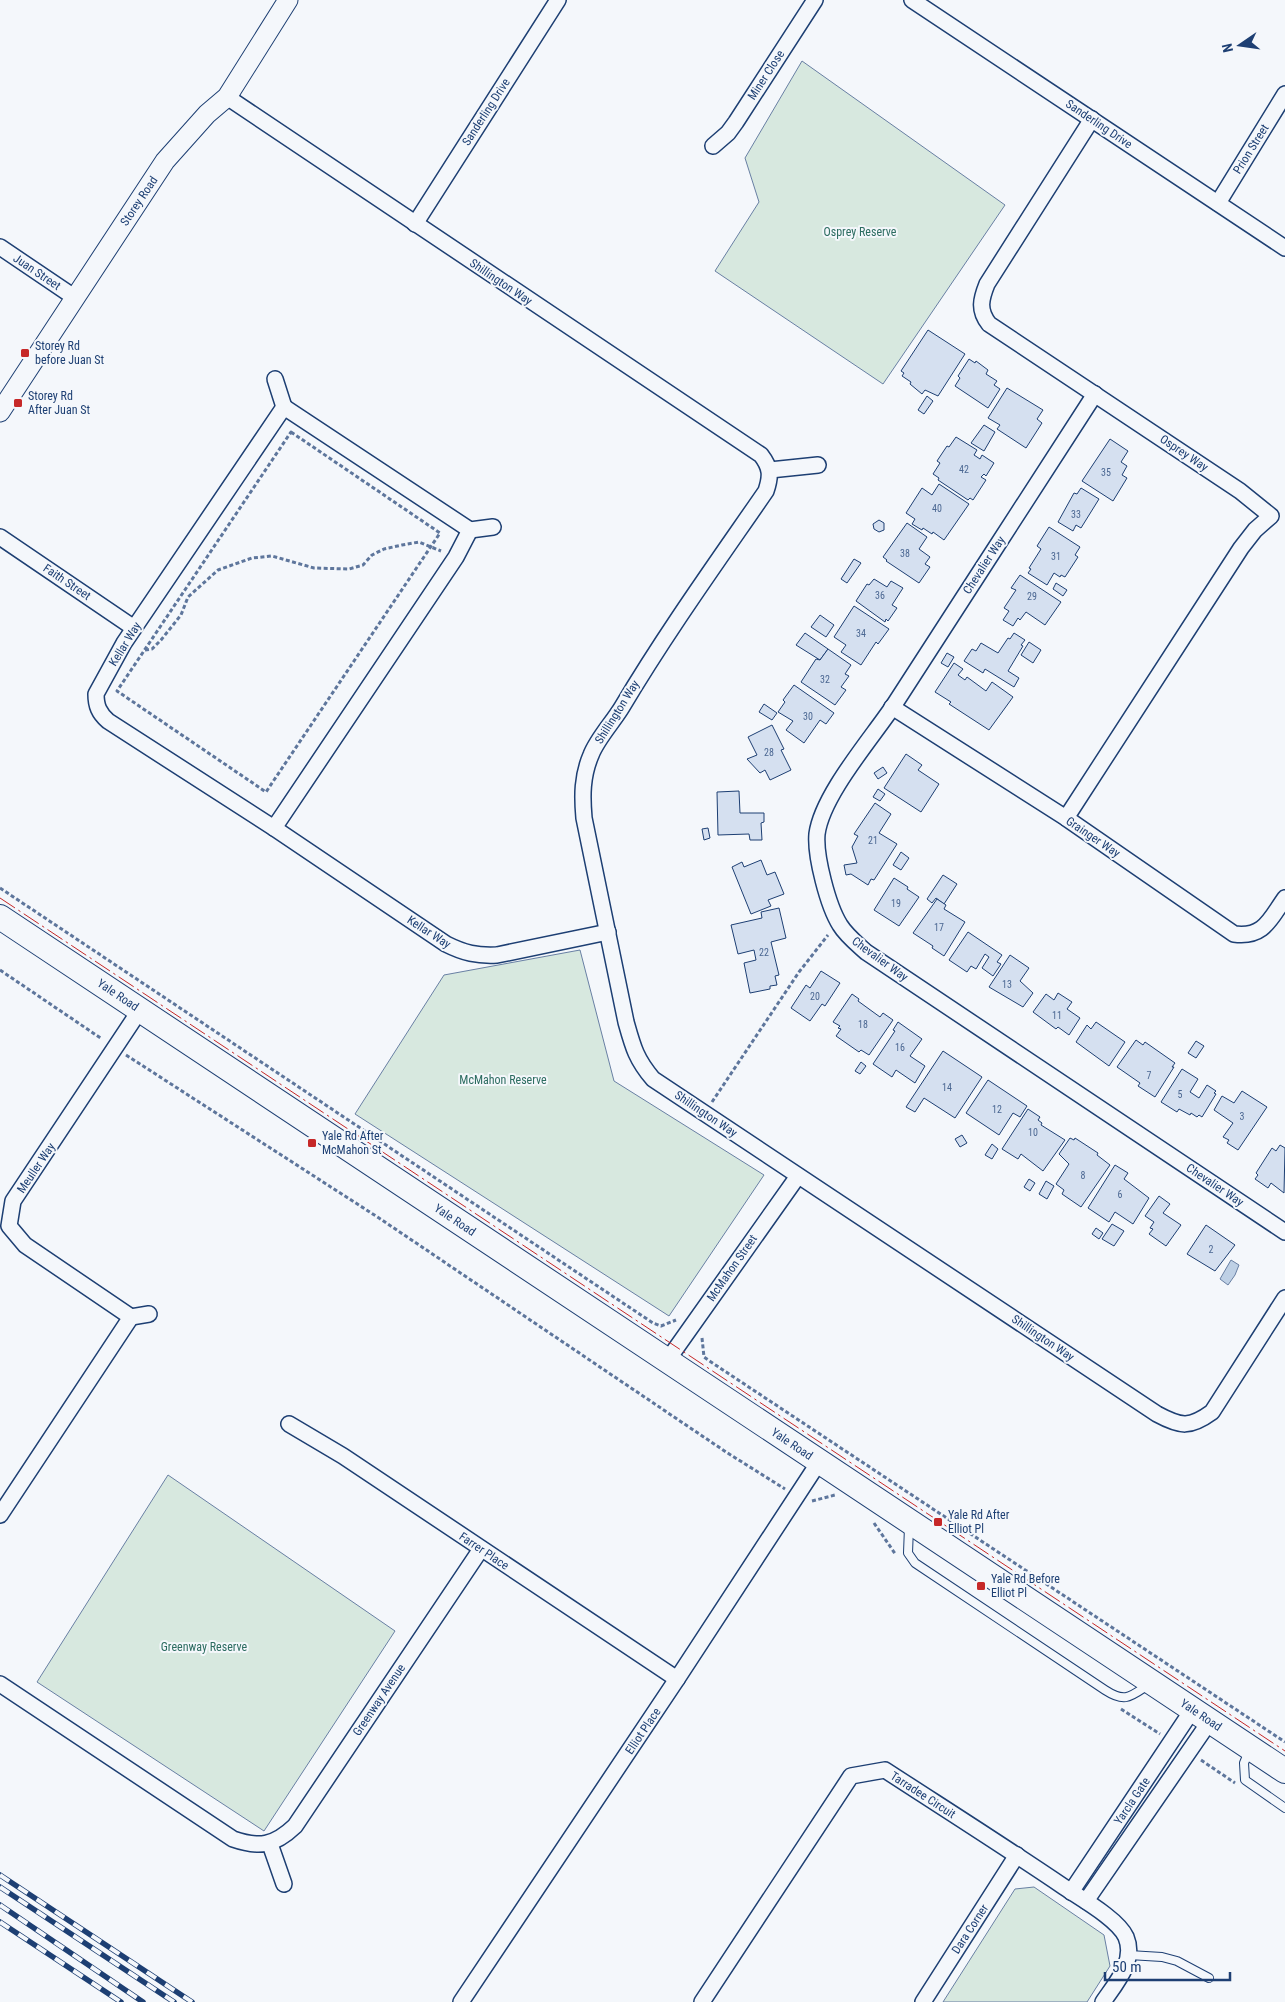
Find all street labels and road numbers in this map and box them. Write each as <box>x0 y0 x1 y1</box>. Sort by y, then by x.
street label: Miner Close <box>745 47 787 102</box>
street label: Sanderling Drive <box>459 76 513 148</box>
street label: Sanderling Drive <box>1063 97 1135 152</box>
street label: Prion Street <box>1230 121 1272 176</box>
street label: Storey Road <box>117 174 161 228</box>
street label: Juan Street <box>11 251 64 293</box>
street label: Shillington Way <box>467 256 535 308</box>
street label: Osprey Way <box>1157 432 1211 474</box>
street label: Chevalier Way <box>960 533 1008 597</box>
street label: Faith Street <box>41 561 94 603</box>
street label: Kellar Way <box>106 619 144 669</box>
street label: Shillington Way <box>592 678 642 746</box>
street label: Grainger Way <box>1063 814 1123 860</box>
street label: Kellar Way <box>405 913 453 951</box>
street label: Chevalier Way <box>849 934 911 984</box>
street label: Yale Road <box>95 976 141 1014</box>
street label: Shillington Way <box>672 1088 740 1140</box>
street label: Meuller Way <box>14 1140 58 1196</box>
street label: Chevalier Way <box>1184 1161 1246 1209</box>
street label: Yale Road <box>432 1201 478 1239</box>
street label: McMahon Street <box>704 1232 760 1304</box>
street label: Shillington Way <box>1009 1312 1077 1364</box>
street label: Yale Road <box>769 1425 815 1463</box>
street label: Farrer Place <box>457 1529 512 1573</box>
street label: Greenway Avenue <box>350 1661 408 1739</box>
street label: Yale Road <box>1178 1696 1224 1734</box>
street label: Elliot Place <box>622 1705 664 1757</box>
street label: Tarradee Circuit <box>888 1769 959 1821</box>
street label: Yarcla Gate <box>1111 1774 1153 1827</box>
street label: Dara Corner <box>949 1901 991 1956</box>

